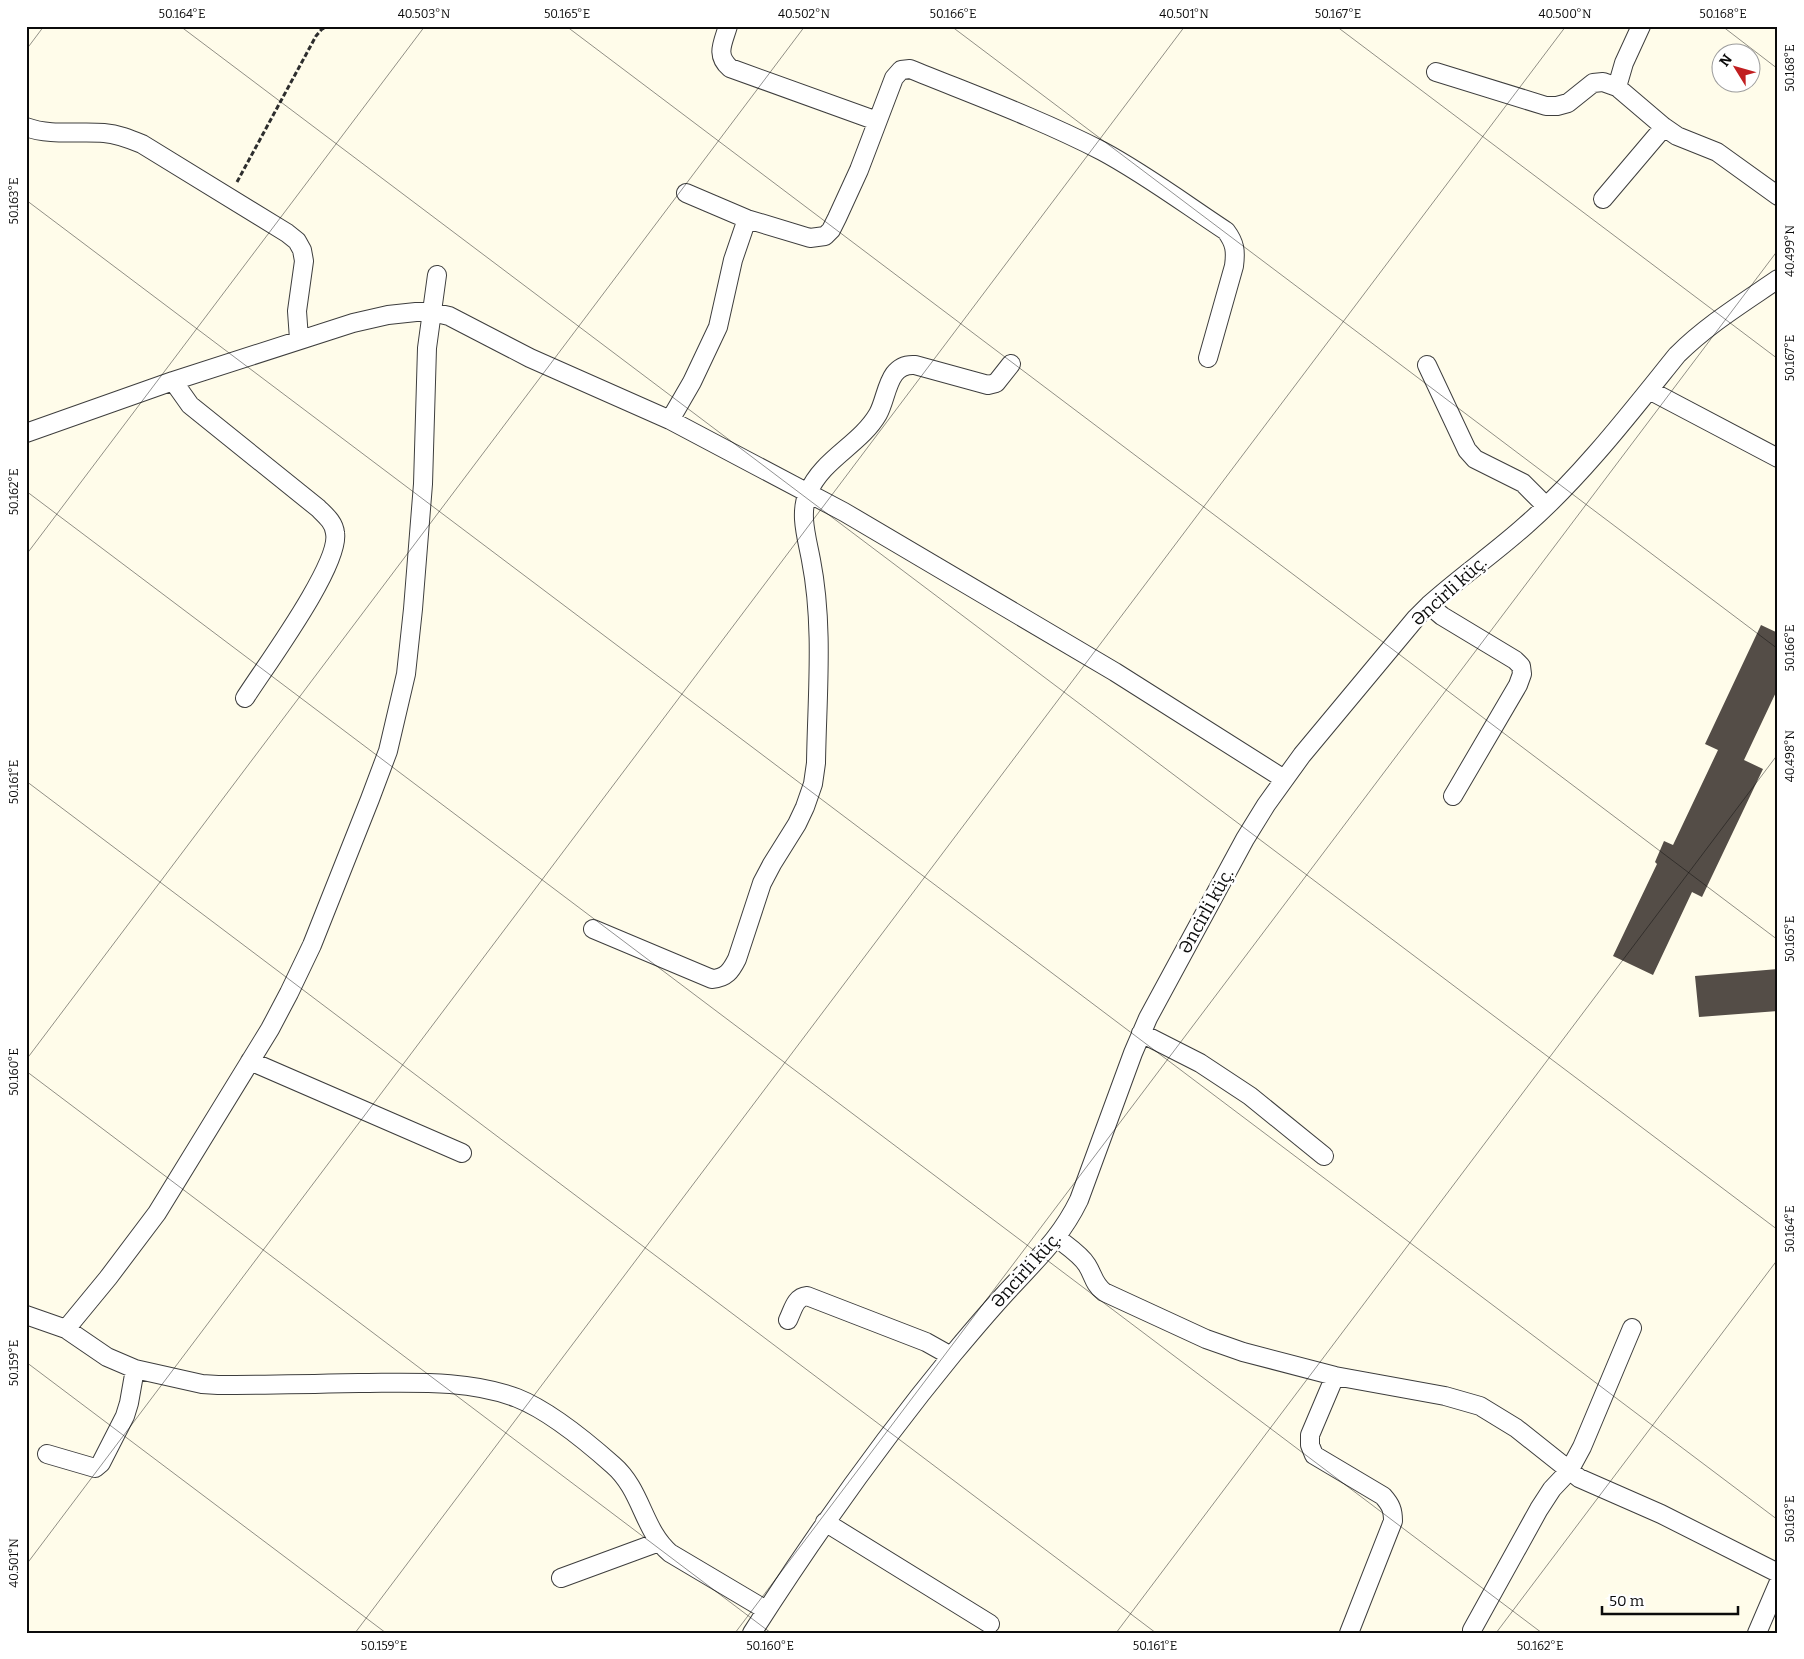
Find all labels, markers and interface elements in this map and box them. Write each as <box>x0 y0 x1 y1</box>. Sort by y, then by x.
text: 50.164°E <box>159 7 205 21</box>
text: 40.503°N <box>398 7 451 21</box>
text: 50.165°E <box>544 7 590 21</box>
text: 40.502°N <box>778 7 830 21</box>
text: 50.166°E <box>930 7 976 21</box>
text: 40.501°N <box>1159 7 1209 21</box>
text: 50.167°E <box>1315 7 1361 21</box>
text: 40.500°N <box>1539 7 1592 21</box>
text: 50.168°E <box>1699 7 1747 21</box>
north arrow <box>1712 42 1762 92</box>
text: 50.168°E <box>1783 44 1797 92</box>
text: N <box>1716 51 1736 70</box>
text: 50.163°E <box>7 178 21 224</box>
text: 40.499°N <box>1783 225 1797 277</box>
text: 50.167°E <box>1783 335 1797 381</box>
text: 50.162°E <box>7 469 21 515</box>
street label: Əncirli küç. <box>1407 551 1491 631</box>
text: 50.166°E <box>1783 625 1797 671</box>
text: 40.498°N <box>1783 729 1797 782</box>
text: 50.161°E <box>7 760 21 804</box>
street label: Əncirli küç. <box>1174 865 1238 957</box>
text: 50.165°E <box>1783 916 1797 962</box>
text: 50.160°E <box>7 1048 21 1096</box>
text: 50.164°E <box>1783 1206 1797 1252</box>
street label: Əncirli küç. <box>986 1228 1066 1312</box>
text: 50.159°E <box>7 1340 21 1386</box>
text: 50.163°E <box>1783 1496 1797 1542</box>
text: 40.501°N <box>7 1538 21 1588</box>
scale bar <box>1602 1584 1738 1616</box>
text: 50 m <box>1609 1592 1645 1610</box>
text: 50.159°E <box>361 1639 407 1653</box>
text: 50.160°E <box>746 1639 794 1653</box>
text: 50.161°E <box>1133 1639 1177 1653</box>
text: 50.162°E <box>1517 1639 1563 1653</box>

